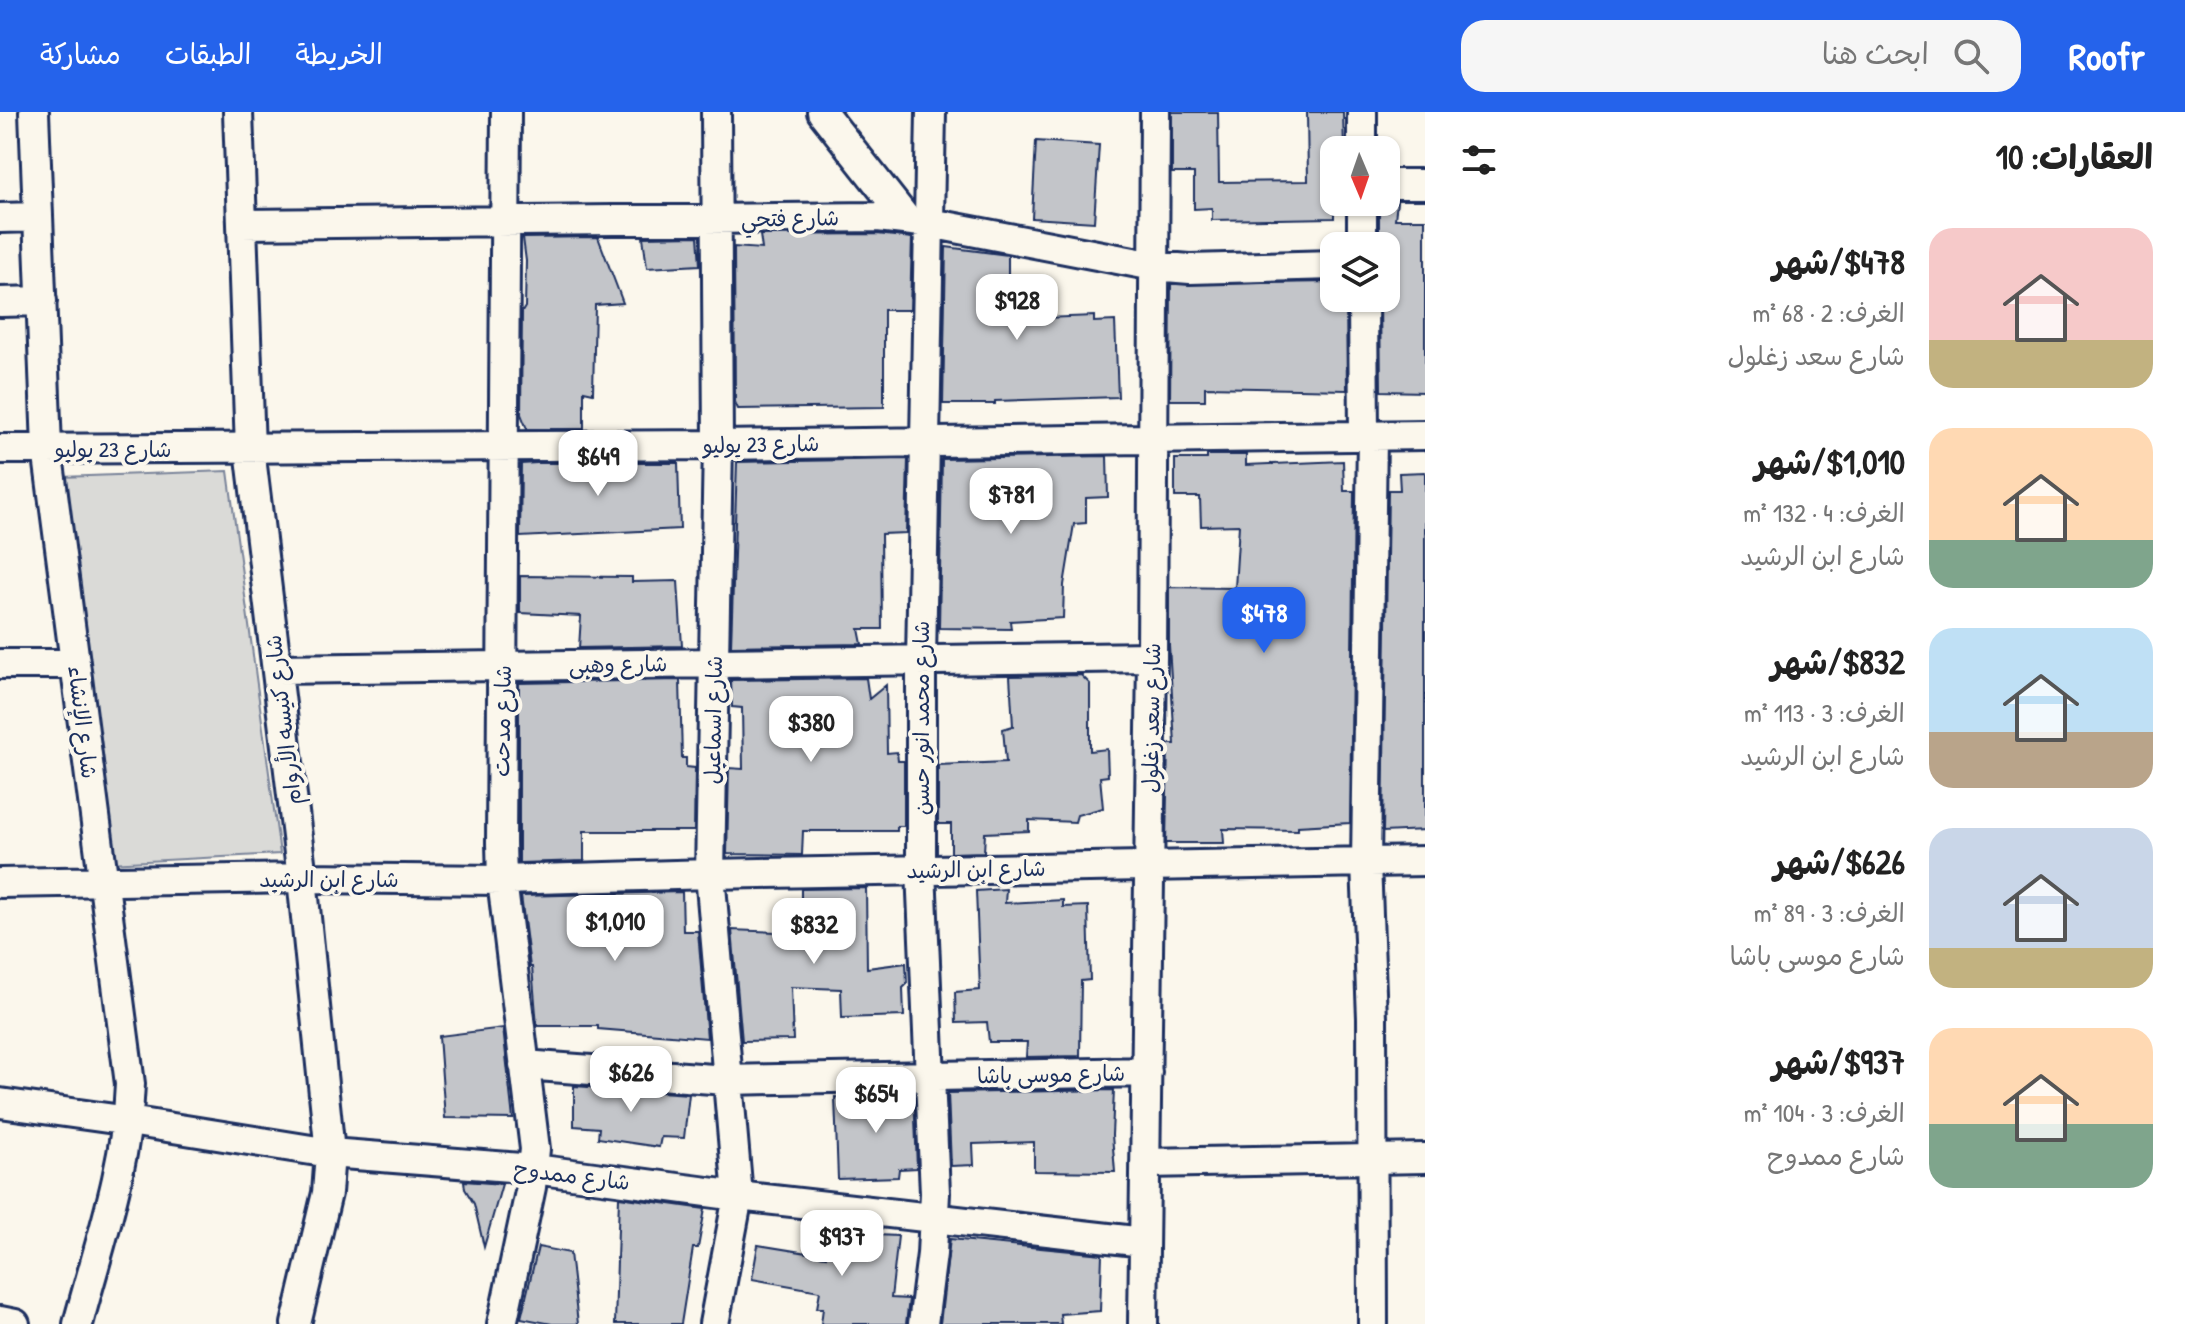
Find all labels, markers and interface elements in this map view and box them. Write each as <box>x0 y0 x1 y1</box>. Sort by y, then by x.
search box <box>1461 20 2021 92</box>
text: Roofr <box>2069 30 2145 82</box>
text: ابحث هنا <box>1822 33 1929 73</box>
icon: search <box>1949 34 1993 78</box>
text: مشاركة <box>40 35 121 73</box>
text: الطبقات <box>165 35 251 73</box>
text: الخريطة <box>295 35 383 73</box>
text: العقارات: 10 <box>1996 134 2153 180</box>
north arrow <box>1320 136 1400 216</box>
map controls <box>1320 136 1400 312</box>
icon: filters <box>1457 138 1501 182</box>
street label: شارع فتحي <box>741 202 839 239</box>
button: layers <box>1320 232 1400 312</box>
text: $478/شهر <box>1773 239 1905 285</box>
icon: home <box>1993 260 2089 356</box>
pin: $928 <box>970 274 1064 342</box>
text: $928 <box>994 282 1040 317</box>
text: الغرف: 2 · 68 m² <box>1752 295 1905 330</box>
text: شارع سعد زغلول <box>1727 338 1905 373</box>
street label: شارع 23 يوليو <box>701 428 820 461</box>
pin: $649 <box>551 430 645 498</box>
street label: شارع 23 يوليو <box>53 434 172 465</box>
text: $649 <box>577 438 619 473</box>
text: $1,010/شهر <box>1755 439 1905 485</box>
icon: home <box>1993 460 2089 556</box>
pin: $781 <box>964 468 1058 536</box>
text: $781 <box>988 476 1034 511</box>
text: الغرف: 4 · 132 m² <box>1743 495 1905 530</box>
text: شارع ابن الرشيد <box>1740 538 1905 573</box>
pin: $478 <box>1217 587 1311 655</box>
text: $478 <box>1240 595 1288 630</box>
street label: شارع محمد انور حسن <box>906 621 937 815</box>
street label: شارع كنيسه الأروام <box>258 633 310 807</box>
text: $832/شهر <box>1771 639 1905 685</box>
street label: شارع سعد زغلول <box>1135 643 1168 793</box>
street label: شارع وهبى <box>568 648 668 681</box>
street label: شارع اسماعيل <box>697 655 730 785</box>
icon: home <box>1993 660 2089 756</box>
street label: شارع الإنشاء <box>60 664 105 780</box>
street label: شارع مدحت <box>486 665 519 777</box>
text: الغرف: 3 · 113 m² <box>1744 695 1905 730</box>
pin: $380 <box>764 696 858 764</box>
text: $380 <box>787 704 835 739</box>
text: شارع ابن الرشيد <box>1740 738 1905 773</box>
text: $626/شهر <box>1774 839 1905 885</box>
street label: شارع ابن الرشيد <box>906 853 1046 886</box>
icon: home <box>1993 860 2089 956</box>
street label: شارع ابن الرشيد <box>259 864 399 895</box>
pin: $1,010 <box>550 895 680 963</box>
text: الغرف: 3 · 89 m² <box>1754 895 1905 930</box>
pin: $832 <box>767 898 861 966</box>
text: $1,010 <box>585 903 645 938</box>
text: $832 <box>790 906 838 941</box>
text: شارع موسى باشا <box>1730 938 1905 973</box>
text: $937/شهر <box>1772 1039 1905 1085</box>
pin: $626 <box>584 1046 678 1114</box>
text: $626 <box>608 1054 654 1089</box>
street label: شارع موسى باشا <box>977 1058 1125 1091</box>
icon: home <box>1993 1060 2089 1156</box>
pin: $654 <box>829 1067 923 1135</box>
text: $654 <box>854 1075 898 1110</box>
text: الغرف: 3 · 104 m² <box>1744 1095 1905 1130</box>
text: شارع ممدوح <box>1767 1138 1905 1173</box>
street label: شارع ممدوح <box>512 1153 632 1198</box>
pin: $937 <box>795 1210 889 1278</box>
text: $937 <box>818 1218 866 1253</box>

